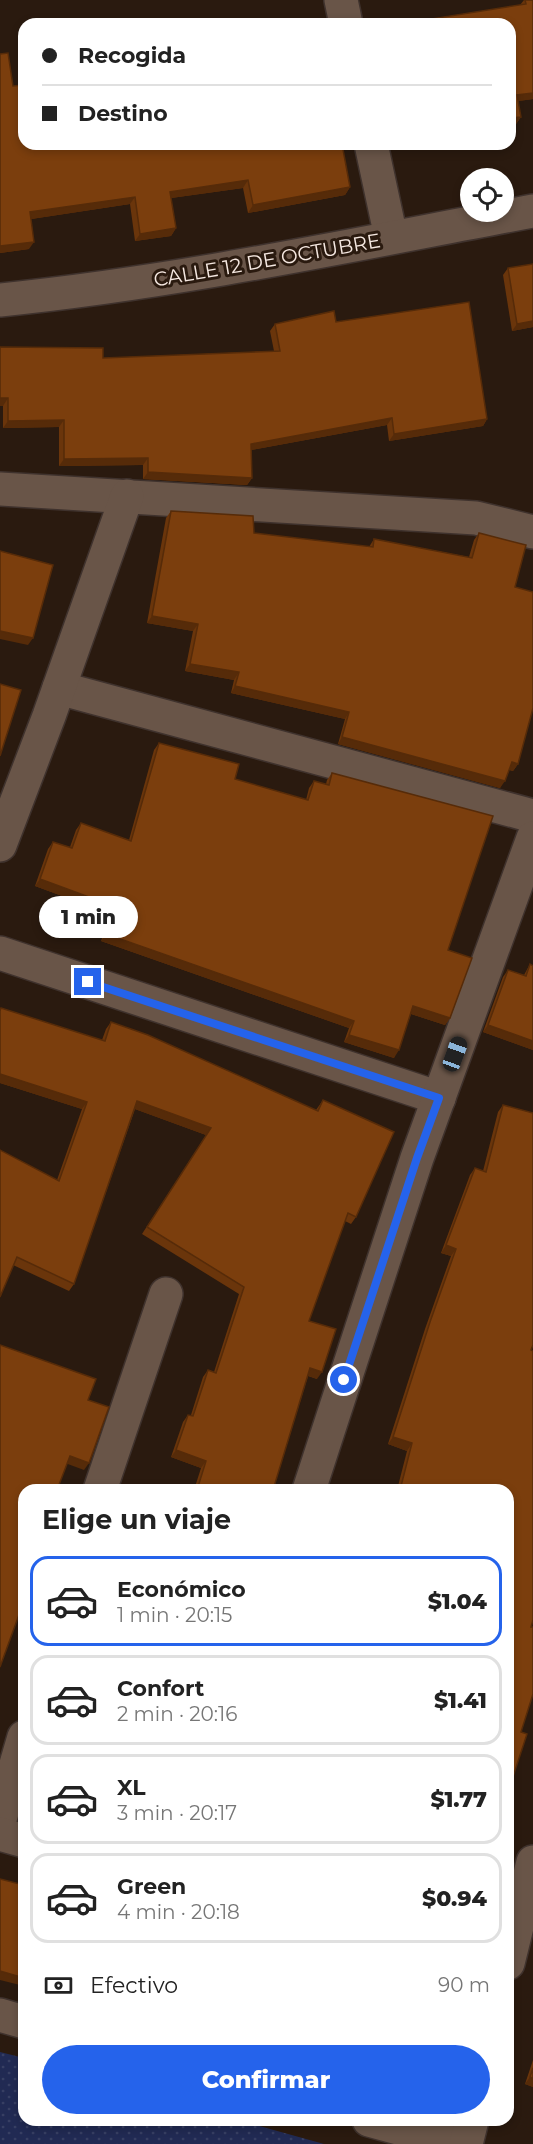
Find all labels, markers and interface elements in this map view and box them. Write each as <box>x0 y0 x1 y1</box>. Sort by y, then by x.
text: Recogida <box>78 42 186 69</box>
text: Destino <box>78 100 168 127</box>
map controls <box>460 168 514 222</box>
button: locate <box>460 168 514 222</box>
street label: CALLE 12 DE OCTUBRE <box>152 228 382 292</box>
callout: 1 min <box>38 895 138 937</box>
text: 1 min <box>61 905 116 929</box>
route end <box>74 968 101 995</box>
car <box>440 1034 470 1074</box>
route start <box>330 1366 357 1393</box>
text: Elige un viaje <box>42 1503 231 1536</box>
icon: car <box>45 1574 99 1628</box>
text: Económico <box>117 1576 246 1603</box>
text: $1.04 <box>428 1588 487 1615</box>
text: 1 min · 20:15 <box>117 1603 232 1627</box>
icon: car <box>45 1673 99 1727</box>
text: Confort <box>117 1675 204 1702</box>
text: $1.41 <box>434 1687 487 1714</box>
text: 2 min · 20:16 <box>117 1702 237 1726</box>
icon: car <box>45 1772 99 1826</box>
text: XL <box>117 1774 146 1801</box>
text: $1.77 <box>430 1786 487 1813</box>
text: 3 min · 20:17 <box>117 1801 237 1825</box>
icon: car <box>45 1871 99 1925</box>
text: Green <box>117 1873 186 1900</box>
text: $0.94 <box>422 1885 487 1912</box>
text: 4 min · 20:18 <box>117 1900 240 1924</box>
icon: cash <box>42 1969 75 2002</box>
text: Efectivo <box>90 1972 178 1999</box>
text: 90 m <box>438 1973 490 1997</box>
button: Confirmar <box>42 2045 490 2114</box>

